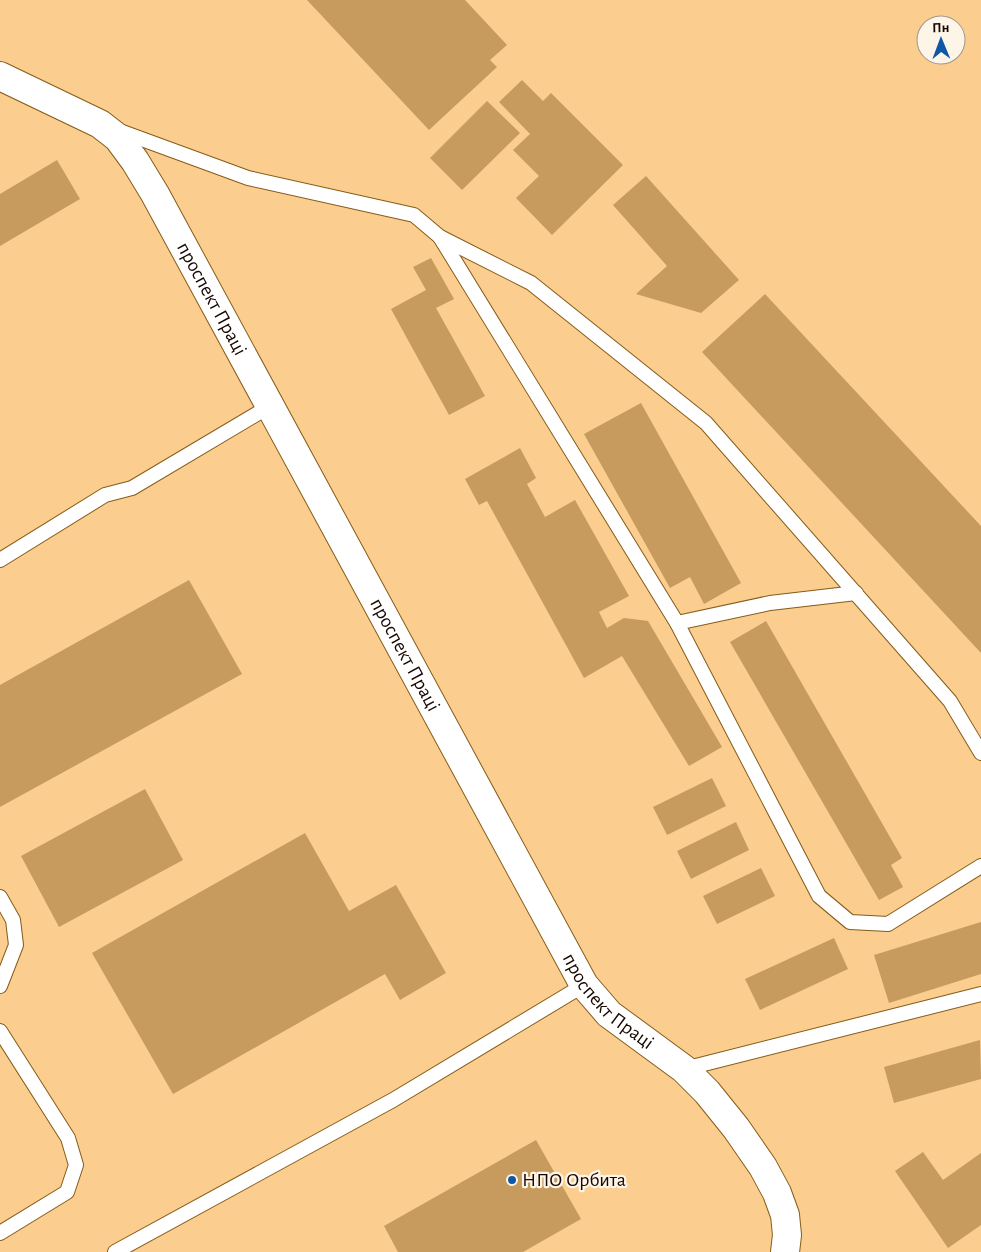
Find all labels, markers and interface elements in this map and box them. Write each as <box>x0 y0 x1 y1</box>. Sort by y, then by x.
north arrow <box>916 15 966 65</box>
text: Пн <box>932 21 949 35</box>
street label: проспект Праці <box>173 239 250 359</box>
street label: проспект Праці <box>366 595 444 715</box>
street label: проспект Праці <box>559 950 657 1053</box>
place label: НПО Орбита <box>522 1170 626 1190</box>
marker: НПО Орбита <box>506 1174 518 1186</box>

